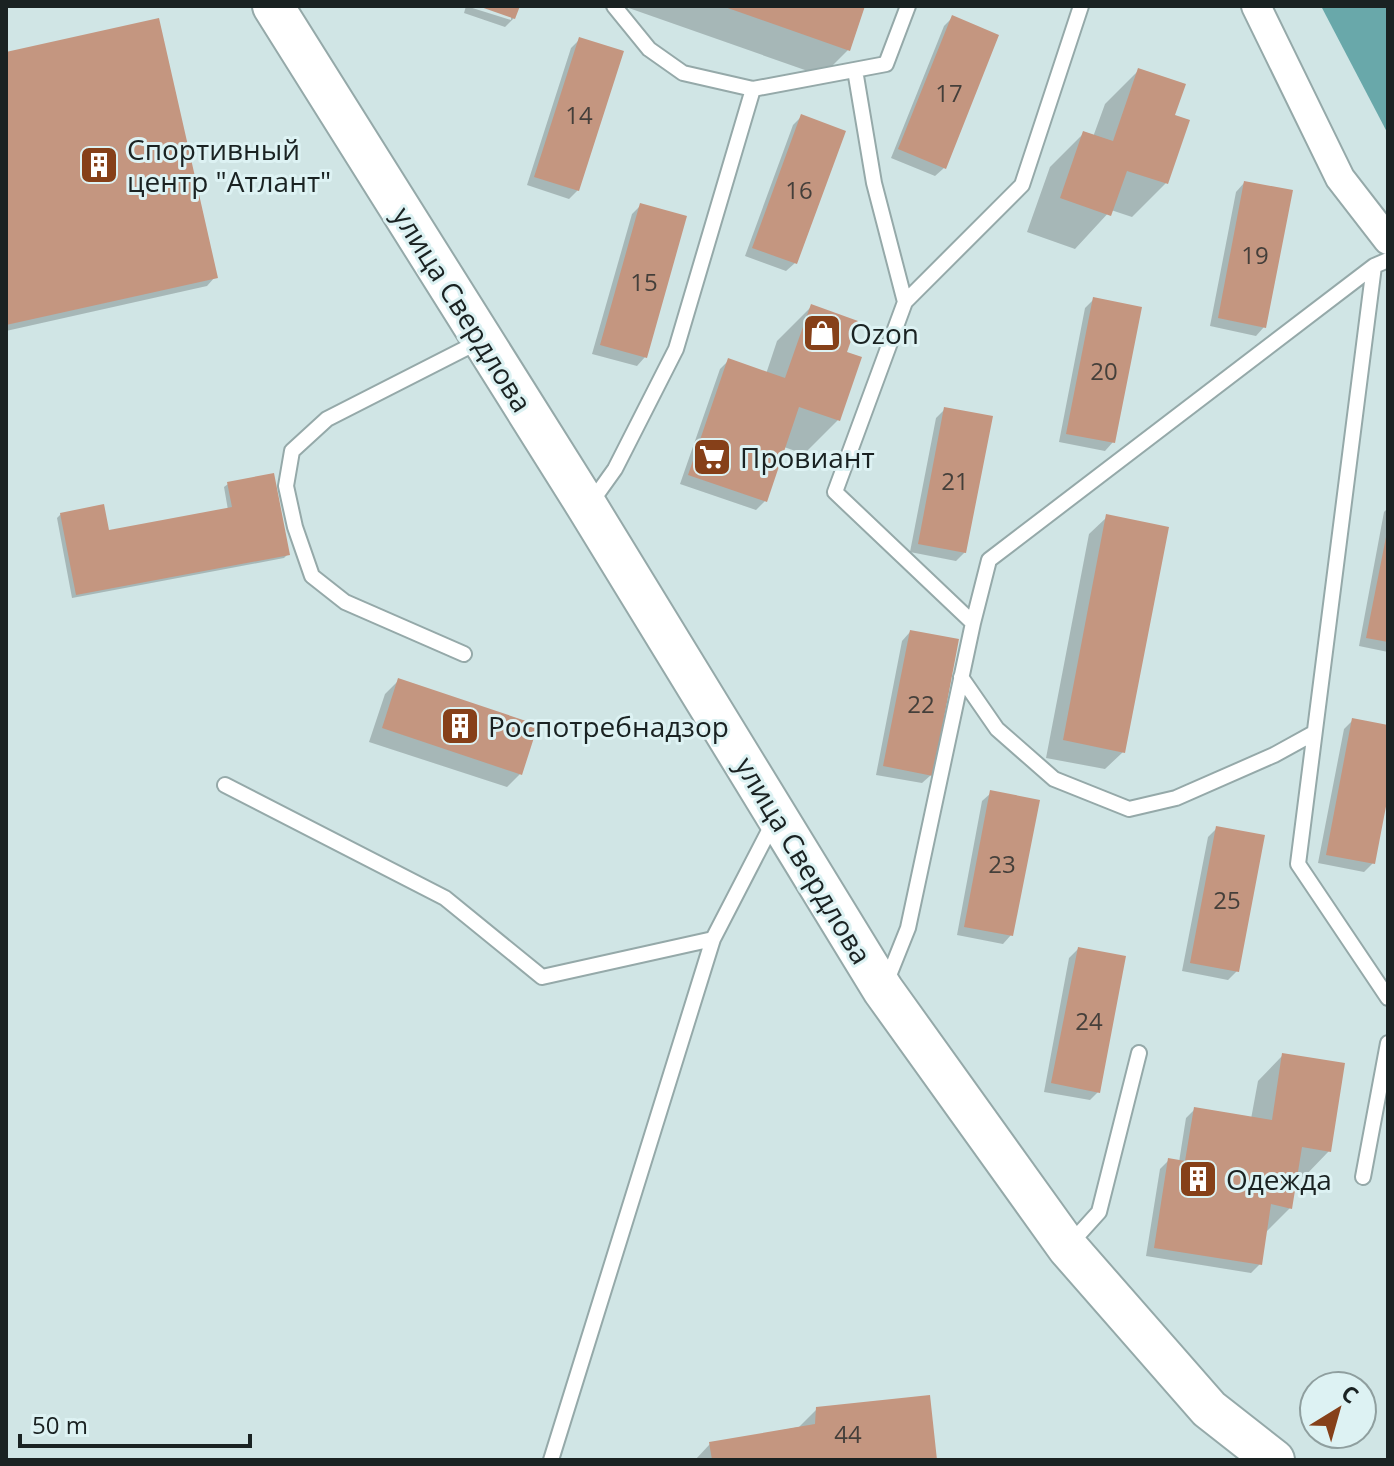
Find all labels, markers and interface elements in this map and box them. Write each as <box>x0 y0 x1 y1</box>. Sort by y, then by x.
house number: 17 <box>935 76 963 109</box>
house number: 14 <box>565 98 593 131</box>
place label: Спортивный центр "Атлант" <box>127 130 331 200</box>
building icon: Спортивный центр "Атлант" <box>78 144 120 186</box>
house number: 16 <box>785 173 813 206</box>
street label: улица Свердлова <box>385 199 541 419</box>
house number: 19 <box>1241 238 1269 271</box>
house number: 15 <box>630 265 658 298</box>
shop icon: Ozon <box>801 312 843 354</box>
place label: Ozon <box>850 314 919 352</box>
house number: 20 <box>1090 354 1118 387</box>
supermarket icon: Провиант <box>691 436 733 478</box>
place label: Провиант <box>740 438 875 476</box>
house number: 21 <box>941 464 969 497</box>
house number: 22 <box>907 687 935 720</box>
building icon: Роспотребнадзор <box>439 705 481 747</box>
place label: Роспотребнадзор <box>488 707 729 745</box>
street label: улица Свердлова <box>727 749 881 971</box>
house number: 23 <box>988 847 1016 880</box>
house number: 25 <box>1213 883 1241 916</box>
house number: 24 <box>1075 1004 1103 1037</box>
building icon: Одежда <box>1177 1158 1219 1200</box>
place label: Одежда <box>1226 1160 1332 1198</box>
north arrow <box>1298 1370 1378 1450</box>
text: С <box>1336 1377 1365 1409</box>
scale bar <box>20 1398 250 1448</box>
text: 50 m <box>32 1408 88 1441</box>
house number: 44 <box>834 1417 862 1450</box>

